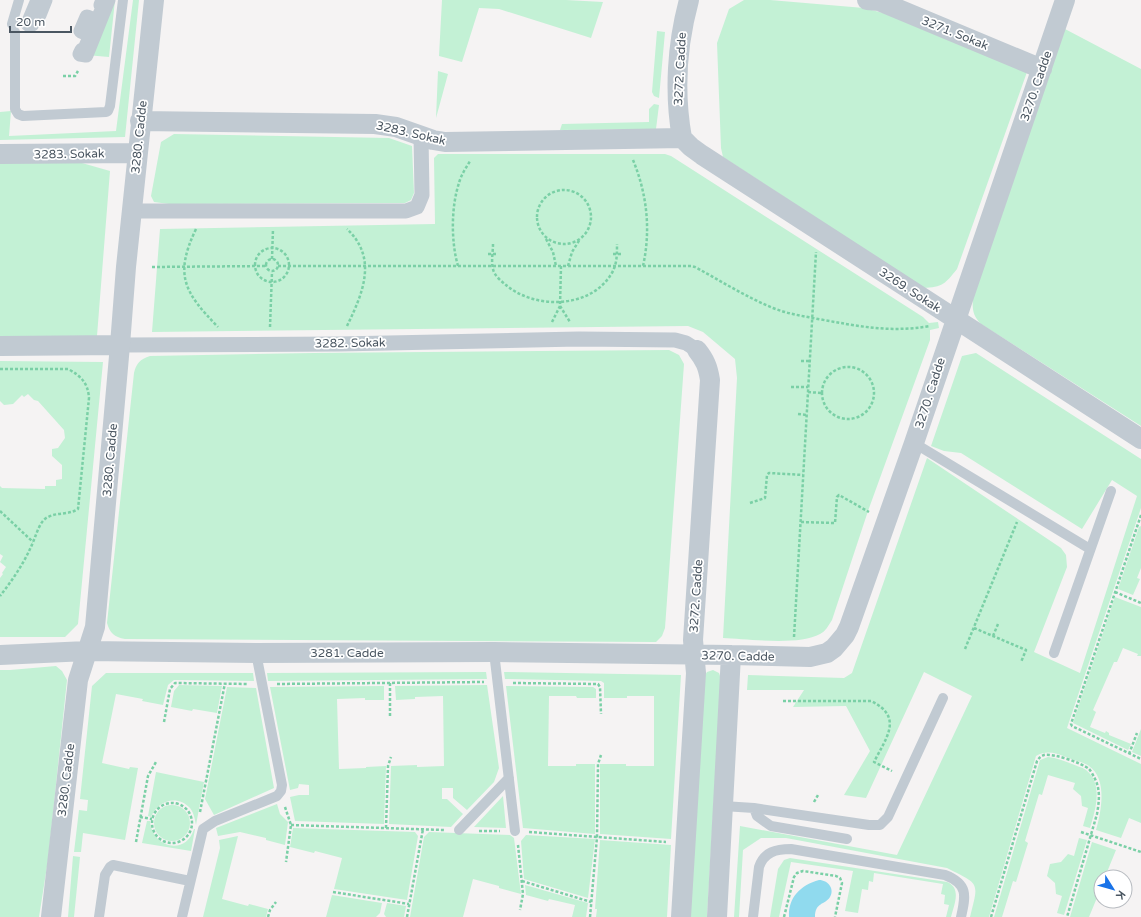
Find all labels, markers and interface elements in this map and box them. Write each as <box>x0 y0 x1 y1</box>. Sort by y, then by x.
scale bar <box>10 8 71 34</box>
street label: 3271. Sokak <box>920 13 991 53</box>
text: 20 m <box>16 15 45 29</box>
street label: 3272. Cadde <box>671 32 689 106</box>
street label: 3270. Cadde <box>1017 49 1055 123</box>
street label: 3280. Cadde <box>128 100 150 174</box>
street label: 3283. Sokak <box>375 118 448 148</box>
street label: 3283. Sokak <box>33 146 105 162</box>
street label: 3269. Sokak <box>877 265 944 315</box>
street label: 3282. Sokak <box>314 335 386 351</box>
street label: 3270. Cadde <box>912 356 948 430</box>
street label: 3280. Cadde <box>100 423 120 497</box>
street label: 3272. Cadde <box>686 559 706 633</box>
street label: 3281. Cadde <box>310 646 384 660</box>
street label: 3270. Cadde <box>701 648 775 664</box>
street label: 3280. Cadde <box>55 743 77 817</box>
north arrow <box>1093 869 1133 909</box>
text: K <box>1113 888 1128 902</box>

